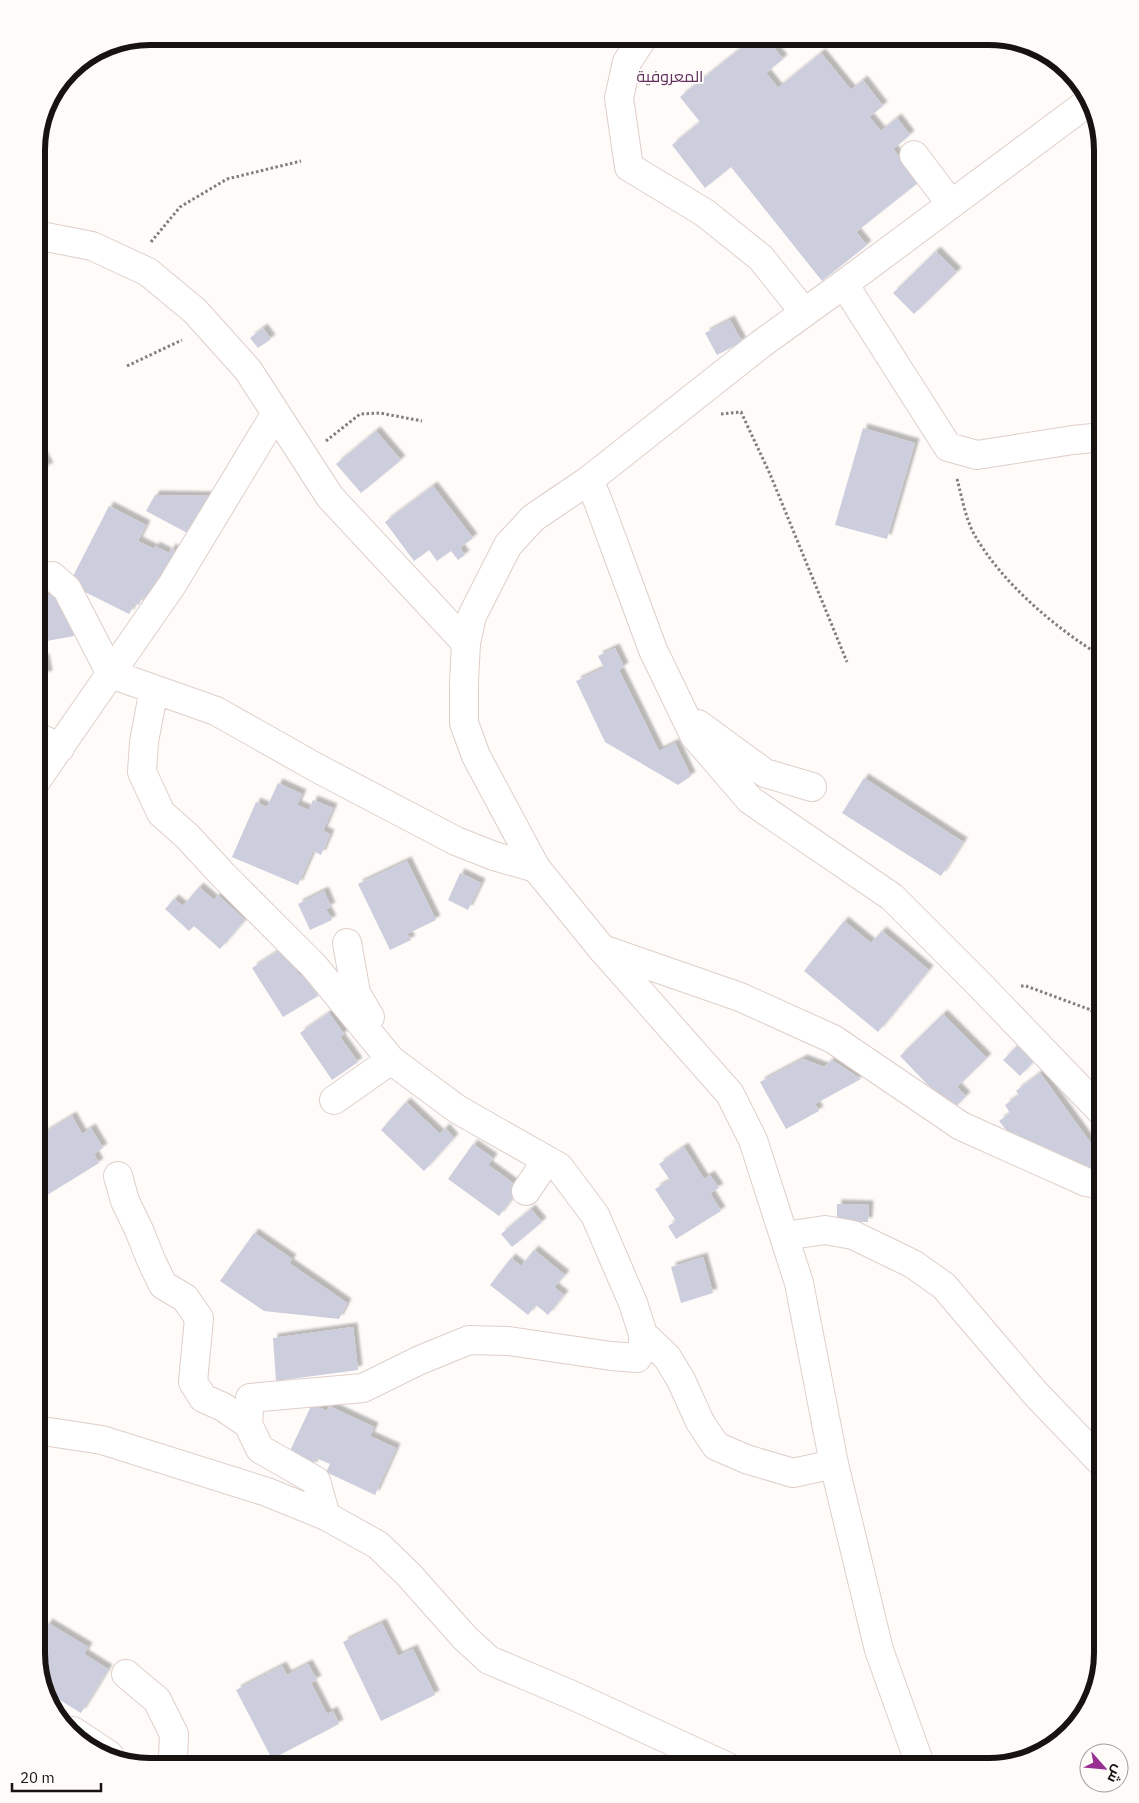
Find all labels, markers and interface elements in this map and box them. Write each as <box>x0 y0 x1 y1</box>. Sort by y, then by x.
district label: المعروفية <box>637 66 703 86</box>
north arrow <box>1079 1743 1129 1793</box>
scale bar <box>12 1760 101 1792</box>
text: ش <box>1103 1762 1128 1786</box>
text: 20 m <box>20 1768 55 1787</box>

